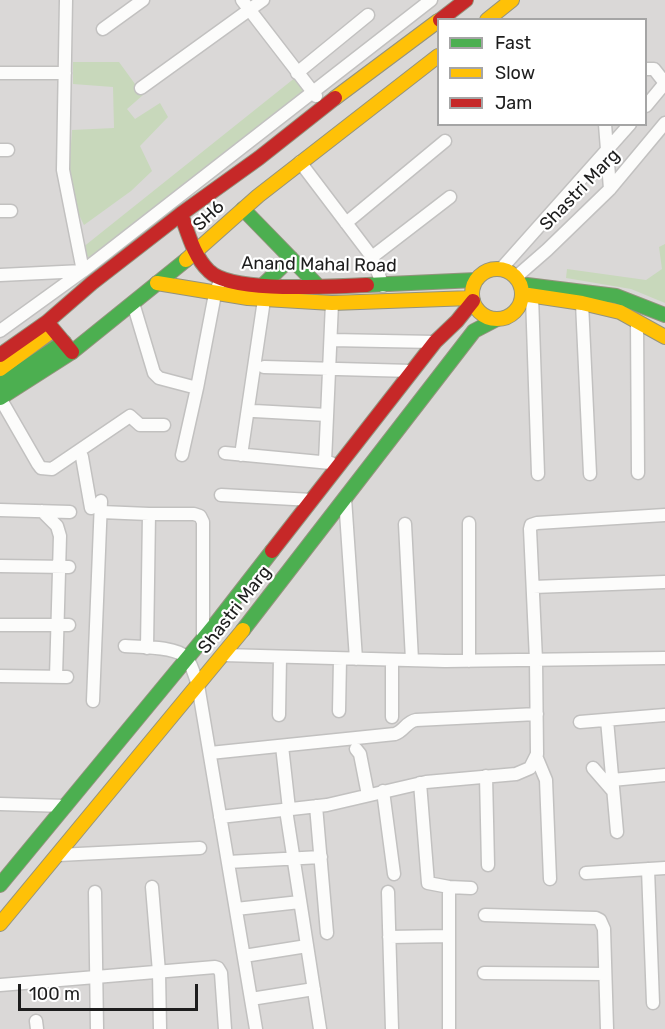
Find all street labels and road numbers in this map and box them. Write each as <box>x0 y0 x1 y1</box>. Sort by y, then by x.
street label: Shastri Marg <box>536 145 624 235</box>
street label: SH6 <box>189 196 229 236</box>
street label: Anand Mahal Road <box>241 253 397 277</box>
street label: Shastri Marg <box>194 562 276 658</box>

